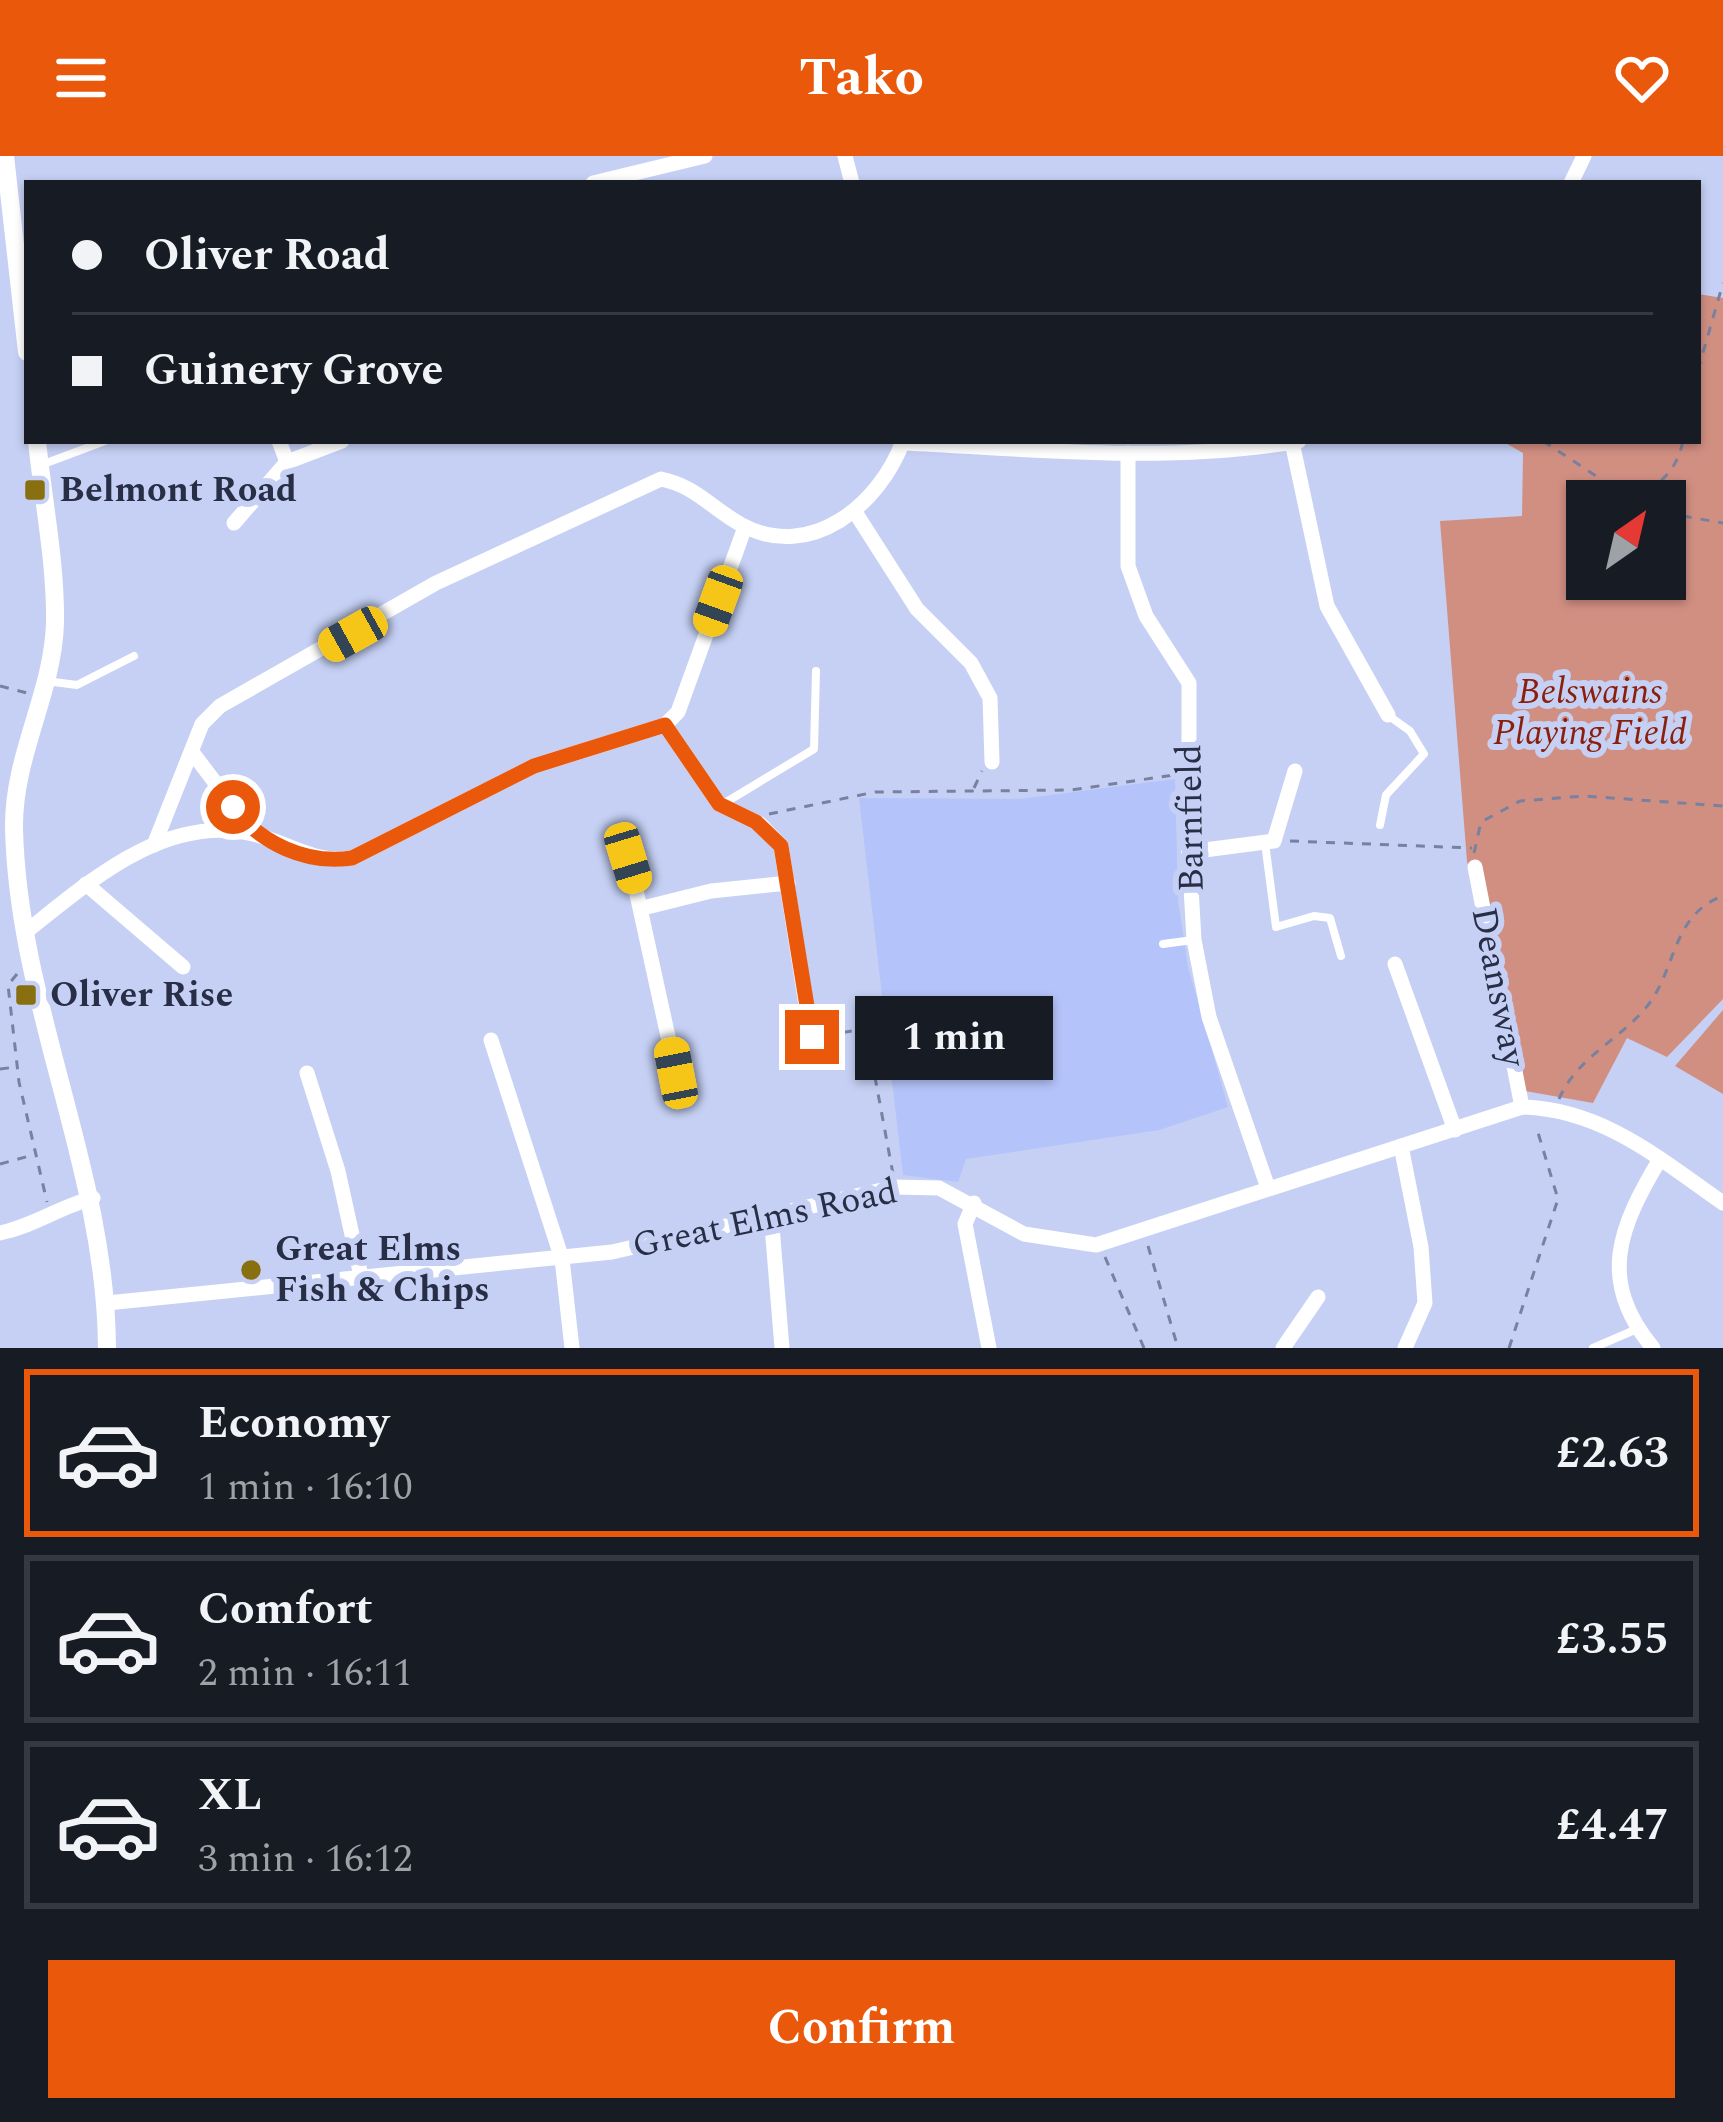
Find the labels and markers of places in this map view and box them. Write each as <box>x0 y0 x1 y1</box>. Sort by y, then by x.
place label: Belmont Road <box>59 463 297 518</box>
marker: Belmont Road <box>22 477 48 503</box>
place label: Oliver Rise <box>50 968 233 1023</box>
marker: Oliver Rise <box>13 982 39 1008</box>
place label: Great Elms Fish & Chips <box>275 1222 490 1318</box>
marker: Great Elms Fish & Chips <box>238 1257 264 1283</box>

